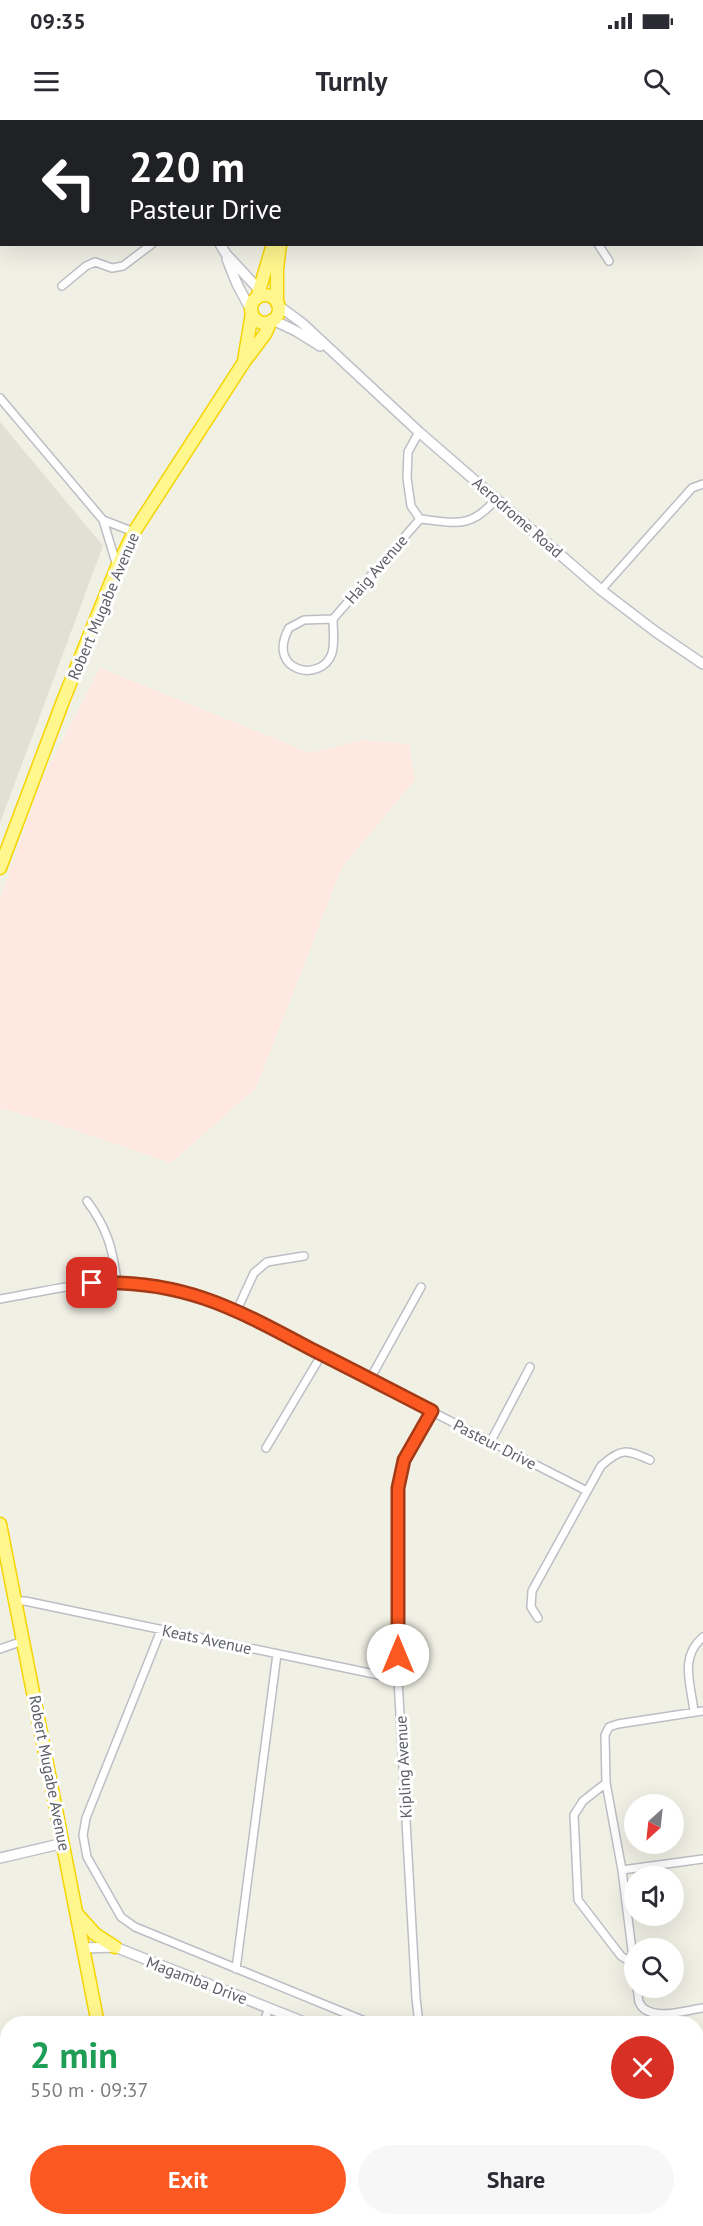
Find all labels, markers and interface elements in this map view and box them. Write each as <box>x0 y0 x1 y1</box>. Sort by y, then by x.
text: 09:35 <box>30 7 86 35</box>
text: Turnly <box>315 64 388 98</box>
icon: menu <box>30 65 63 98</box>
icon: search <box>640 65 673 98</box>
text: 220 m <box>129 139 245 194</box>
icon: left <box>30 144 108 222</box>
text: Pasteur Drive <box>129 192 282 226</box>
street label: Aerodrome Road <box>469 472 567 562</box>
street label: Robert Mugabe Avenue <box>63 529 143 683</box>
street label: Haig Avenue <box>340 530 412 608</box>
pin <box>66 1257 117 1308</box>
icon: arrive <box>75 1266 108 1299</box>
street label: Pasteur Drive <box>450 1415 540 1473</box>
street label: Keats Avenue <box>160 1620 254 1658</box>
position arrow <box>366 1623 430 1687</box>
street label: Robert Mugabe Avenue <box>25 1694 75 1852</box>
street label: Kipling Avenue <box>390 1715 416 1819</box>
north arrow <box>624 1794 684 1854</box>
map controls <box>624 1794 684 1998</box>
button: sound <box>624 1866 684 1926</box>
button: search <box>624 1938 684 1998</box>
street label: Magamba Drive <box>144 1952 250 2008</box>
text: 2 min <box>30 2031 118 2078</box>
button: close <box>611 2036 674 2099</box>
text: 550 m · 09:37 <box>30 2077 148 2103</box>
button: Exit <box>30 2145 346 2214</box>
button: Share <box>358 2145 674 2214</box>

